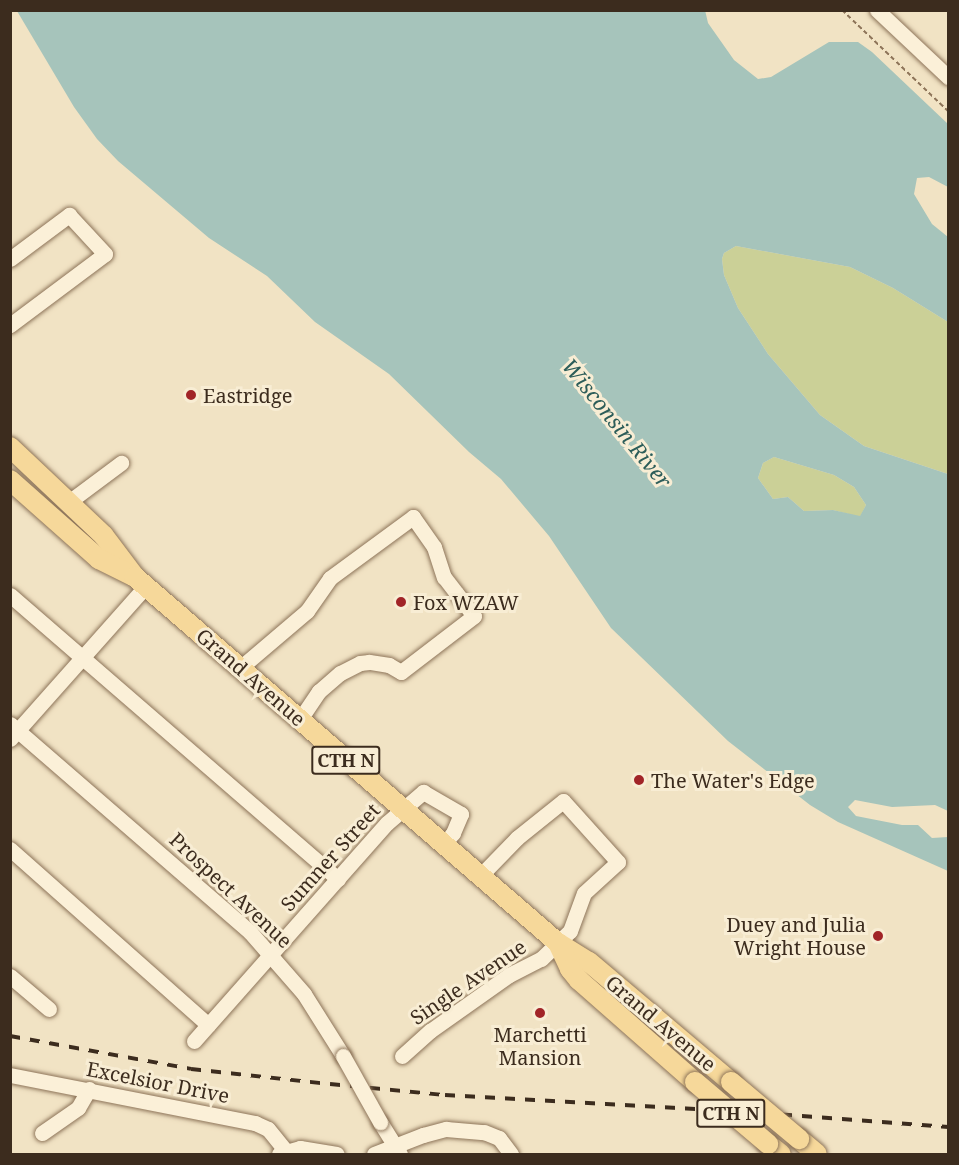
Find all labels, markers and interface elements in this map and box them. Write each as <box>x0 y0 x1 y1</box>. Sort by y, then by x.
water label: Wisconsin River <box>557 353 677 493</box>
place label: Eastridge <box>203 383 292 407</box>
marker: Eastridge <box>184 388 198 402</box>
place label: Fox WZAW <box>413 590 519 614</box>
marker: Fox WZAW <box>394 595 408 609</box>
street label: Grand Avenue <box>192 623 310 731</box>
road number: CTH N <box>310 745 382 775</box>
place label: The Water's Edge <box>651 768 815 792</box>
marker: The Water's Edge <box>632 773 646 787</box>
street label: Sumner Street <box>275 798 385 916</box>
street label: Prospect Avenue <box>165 827 297 953</box>
place label: Duey and Julia Wright House <box>726 912 866 959</box>
marker: Duey and Julia Wright House <box>871 929 885 943</box>
street label: Single Avenue <box>406 934 530 1030</box>
street label: Grand Avenue <box>601 970 721 1076</box>
marker: Marchetti Mansion <box>533 1006 547 1020</box>
place label: Marchetti Mansion <box>493 1022 587 1069</box>
street label: Excelsior Drive <box>85 1056 231 1108</box>
road number: CTH N <box>695 1098 767 1128</box>

